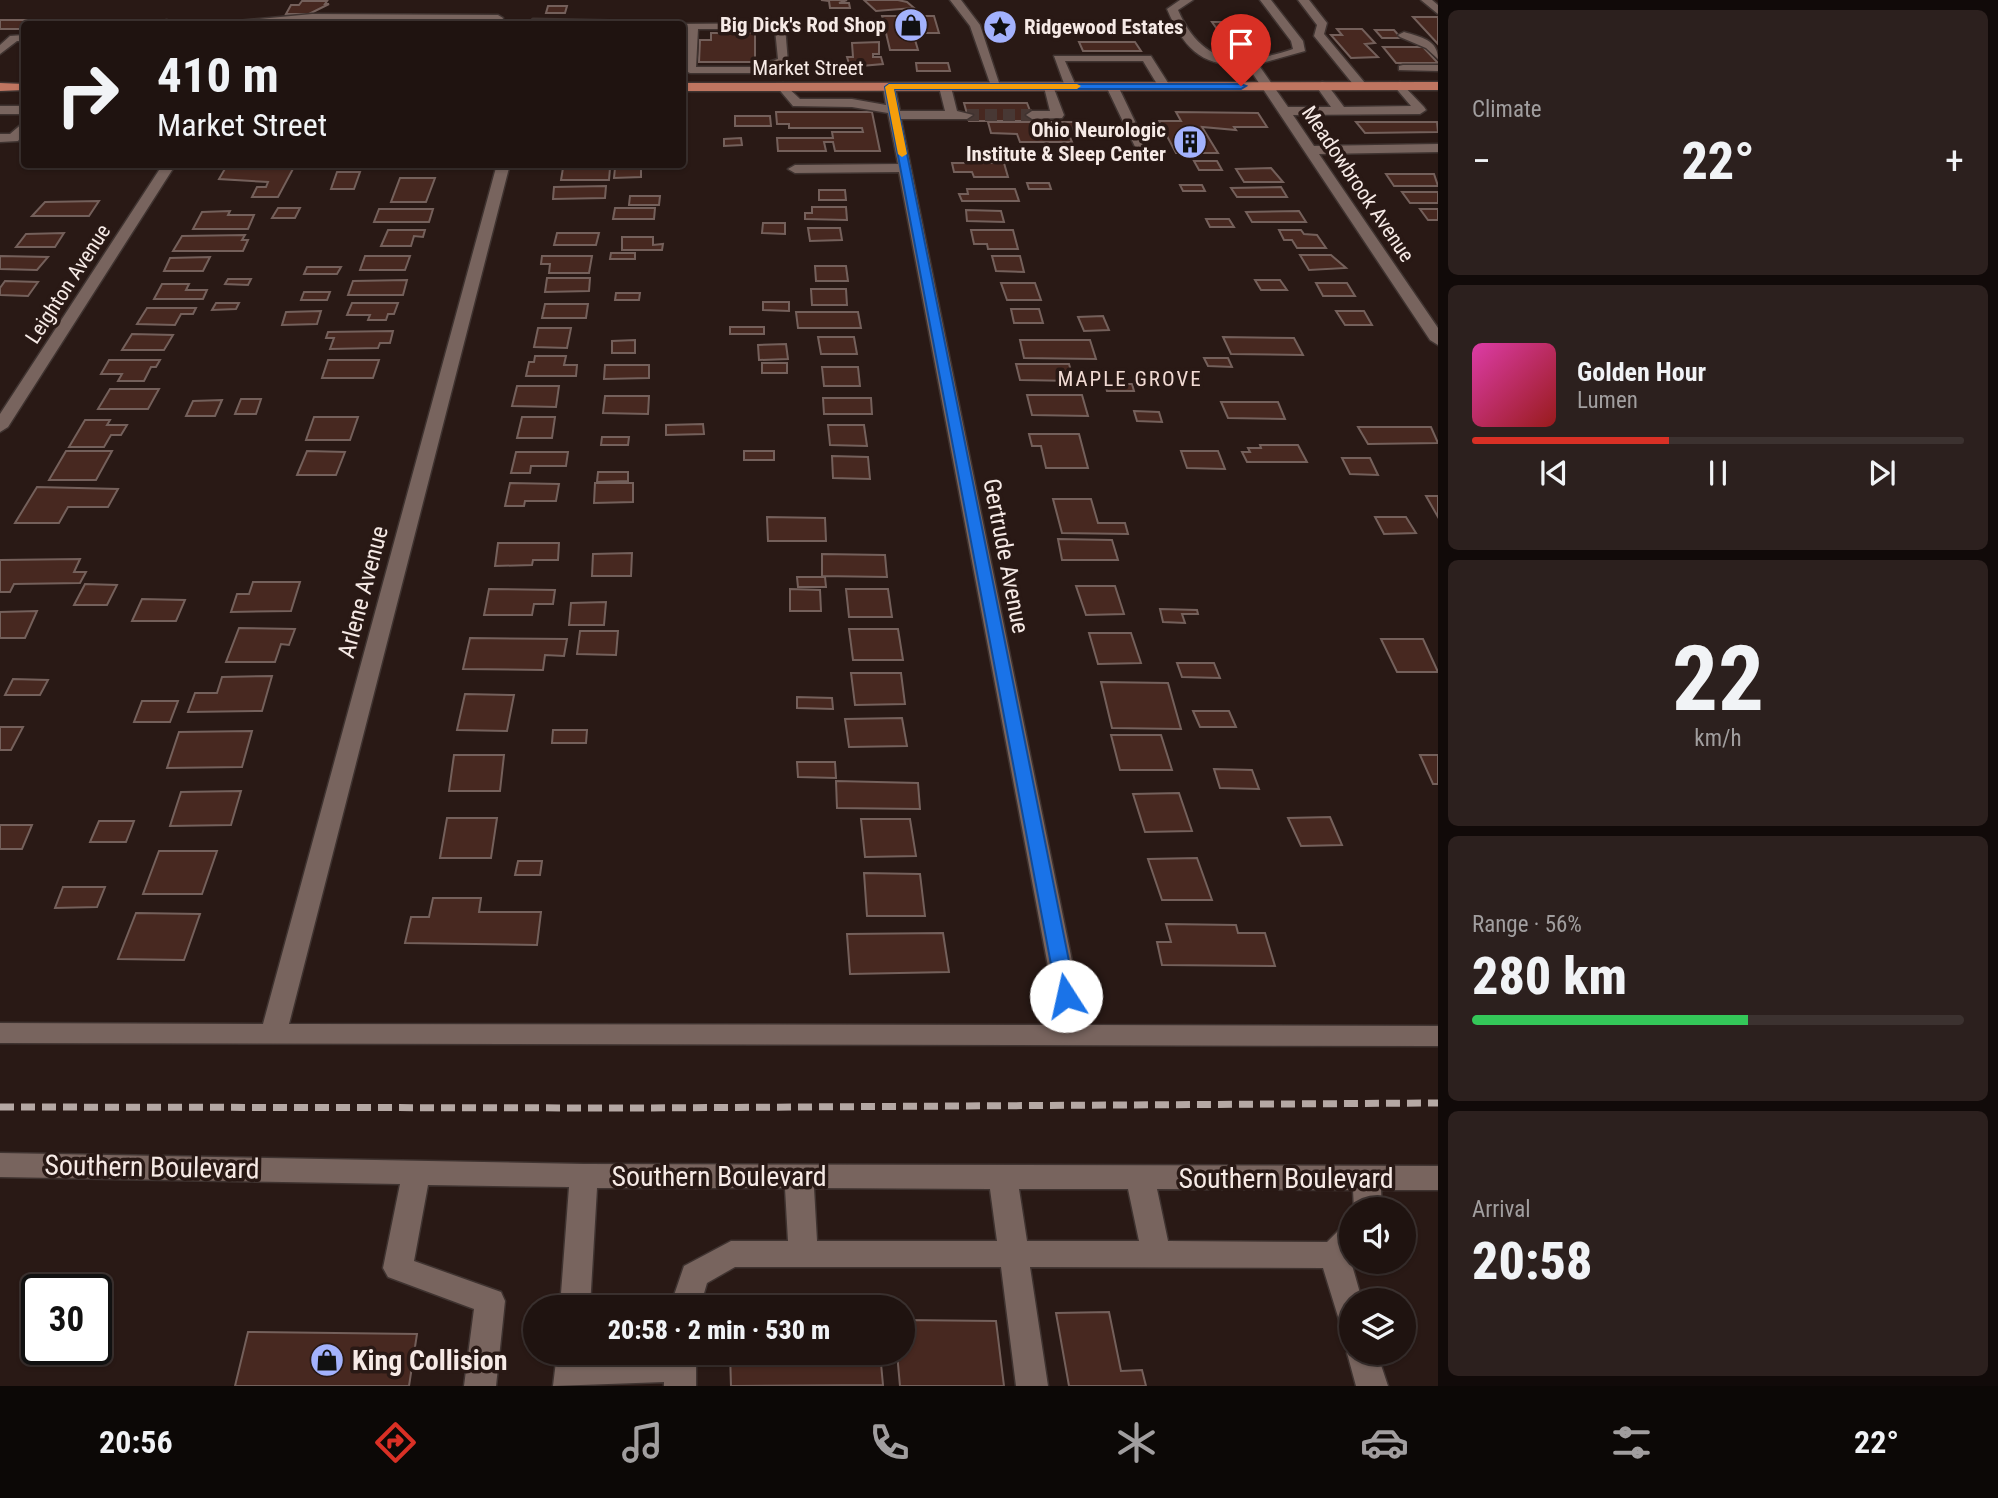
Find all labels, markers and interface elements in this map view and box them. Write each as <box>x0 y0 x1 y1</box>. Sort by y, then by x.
shop icon: Big Dick's Rod Shop <box>892 6 930 44</box>
place icon: Ridgewood Estates <box>981 8 1019 46</box>
place label: Big Dick's Rod Shop <box>720 13 886 37</box>
pin <box>1211 14 1271 86</box>
place label: Ridgewood Estates <box>1024 15 1184 39</box>
icon: arrive <box>1222 25 1260 63</box>
text: 410 m <box>157 47 279 104</box>
icon: right <box>42 49 133 140</box>
street label: Market Street <box>752 56 864 80</box>
text: Climate <box>1472 96 1542 123</box>
street label: Meadowbrook Avenue <box>1297 102 1419 267</box>
text: Market Street <box>157 106 327 144</box>
place label: Ohio Neurologic Institute & Sleep Center <box>966 118 1166 166</box>
building icon: Ohio Neurologic Institute & Sleep Center <box>1171 123 1209 161</box>
text: 22° <box>1681 131 1755 192</box>
text: − <box>1472 139 1491 183</box>
text: + <box>1945 139 1964 183</box>
street label: Leighton Avenue <box>21 220 115 348</box>
text: Golden Hour <box>1577 357 1706 387</box>
district label: MAPLE GROVE <box>1057 367 1203 391</box>
text: Lumen <box>1577 387 1638 414</box>
icon: previous <box>1535 454 1573 492</box>
icon: pause <box>1699 454 1737 492</box>
icon: next <box>1863 454 1901 492</box>
street label: Gertrude Avenue <box>977 476 1035 636</box>
street label: Arlene Avenue <box>332 523 394 661</box>
text: 22 <box>1672 626 1764 732</box>
text: km/h <box>1694 725 1742 752</box>
text: Range · 56% <box>1472 911 1582 938</box>
text: 280 km <box>1472 946 1627 1007</box>
position arrow <box>1029 959 1103 1033</box>
street label: Southern Boulevard <box>44 1149 260 1185</box>
street label: Southern Boulevard <box>611 1160 827 1193</box>
street label: Southern Boulevard <box>1178 1162 1394 1195</box>
text: Arrival <box>1472 1196 1531 1223</box>
map controls <box>1339 1197 1416 1365</box>
button: sound <box>1339 1197 1416 1274</box>
text: 20:58 <box>1472 1231 1592 1292</box>
speed limit sign: 30 <box>21 1274 112 1365</box>
button: layers <box>1339 1288 1416 1365</box>
text: 20:58 · 2 min · 530 m <box>608 1315 830 1345</box>
shop icon: King Collision <box>308 1341 346 1379</box>
place label: King Collision <box>352 1344 507 1377</box>
icon: directions <box>371 1418 420 1467</box>
icon: music <box>618 1418 667 1467</box>
icon: phone <box>865 1418 914 1467</box>
icon: climate <box>1112 1418 1161 1467</box>
icon: car <box>1360 1418 1409 1467</box>
icon: filters <box>1607 1418 1656 1467</box>
text: 20:56 <box>99 1423 173 1461</box>
text: 22° <box>1854 1423 1899 1461</box>

